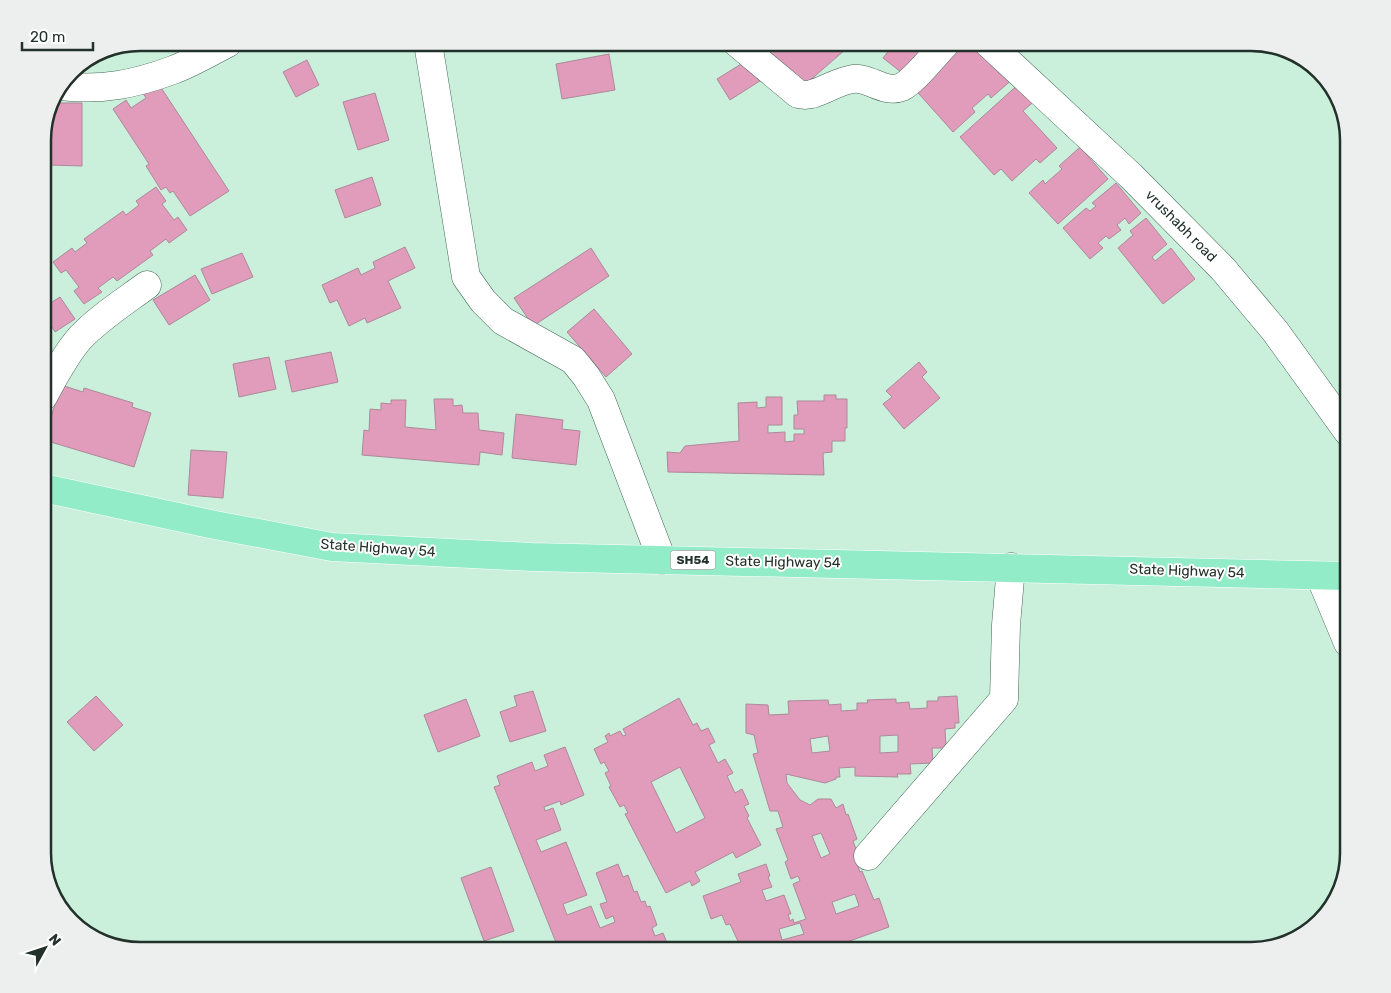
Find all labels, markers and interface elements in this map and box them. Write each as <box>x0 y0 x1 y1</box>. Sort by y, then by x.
scale bar <box>22 20 94 52</box>
text: 20 m <box>30 28 65 46</box>
street label: vrushabh road <box>1142 187 1220 265</box>
street label: State Highway 54 <box>320 536 436 561</box>
road number: SH54 <box>670 550 716 570</box>
street label: State Highway 54 <box>725 552 841 572</box>
street label: State Highway 54 <box>1129 560 1245 582</box>
north arrow <box>20 923 70 973</box>
text: N <box>45 931 64 949</box>

